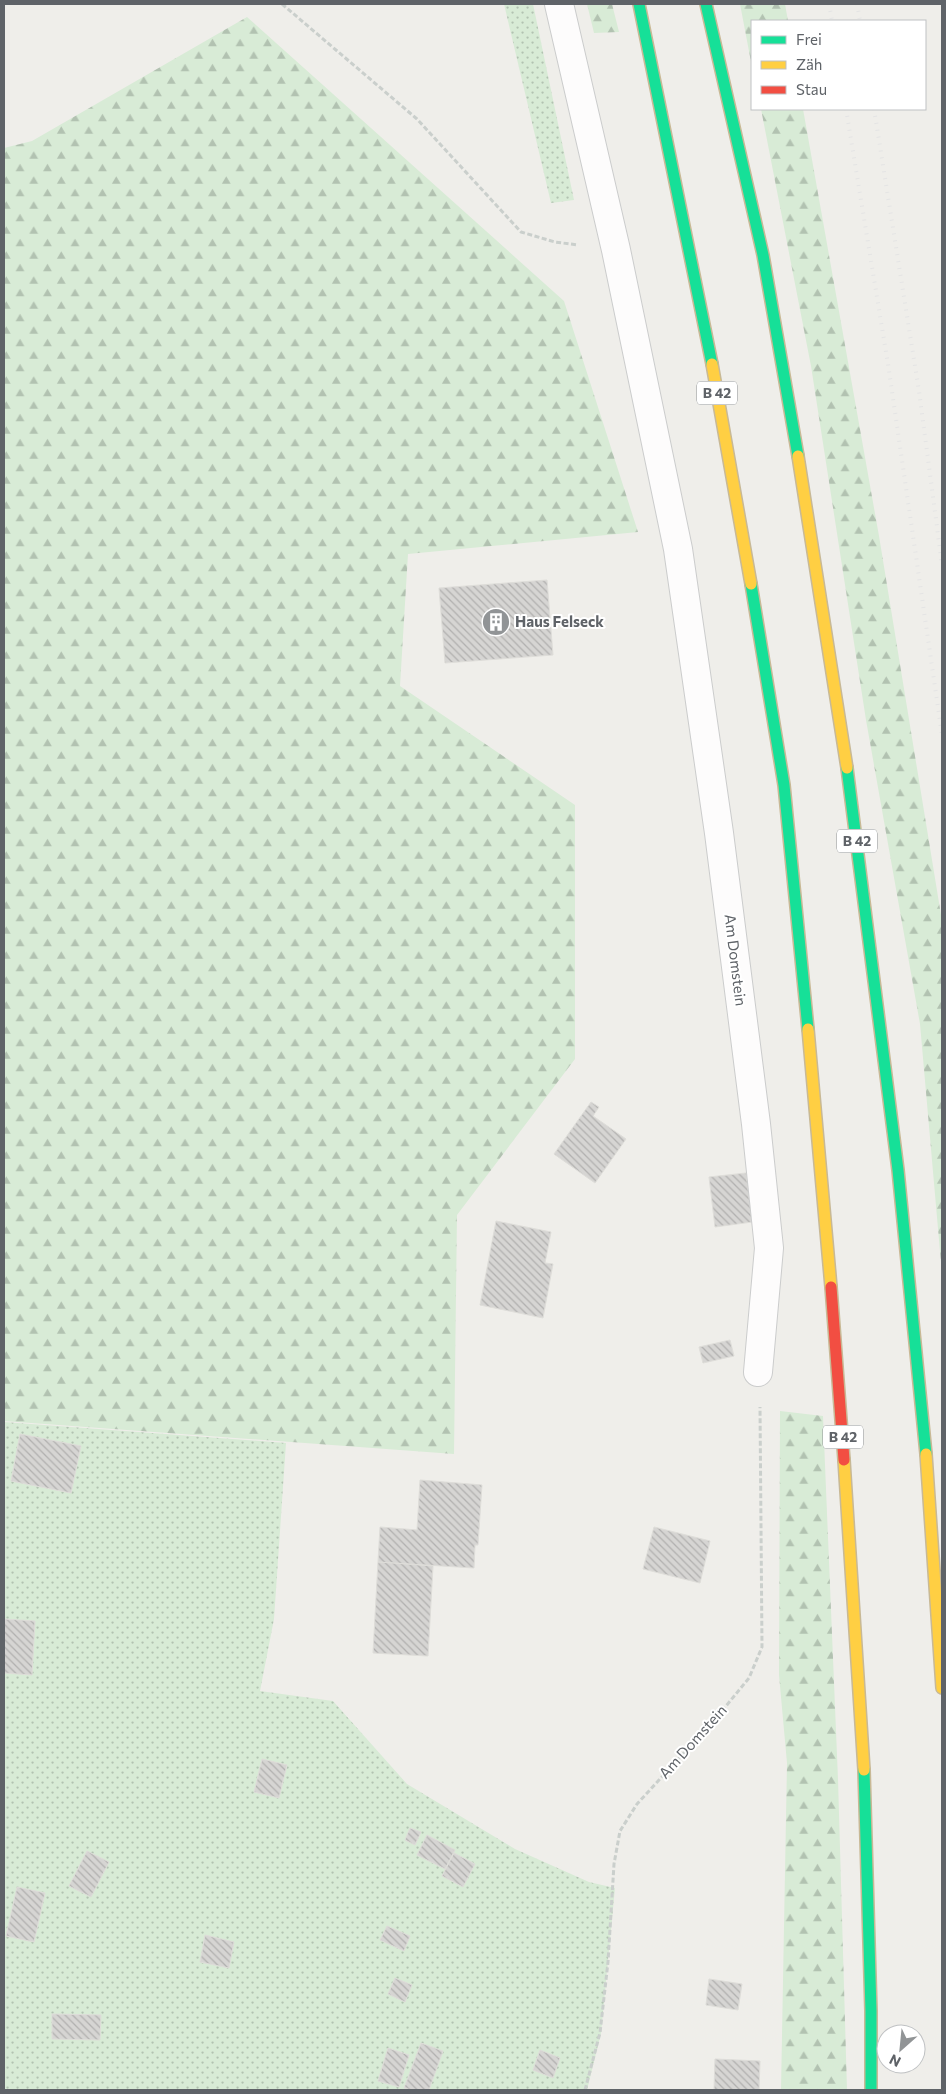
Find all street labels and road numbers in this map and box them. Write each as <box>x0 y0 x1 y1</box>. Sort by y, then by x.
road number: B 42 <box>697 382 737 404</box>
road number: B 42 <box>837 829 877 852</box>
street label: Am Domstein <box>721 913 751 1007</box>
road number: B 42 <box>823 1425 863 1448</box>
street label: Am Domstein <box>655 1701 730 1782</box>

